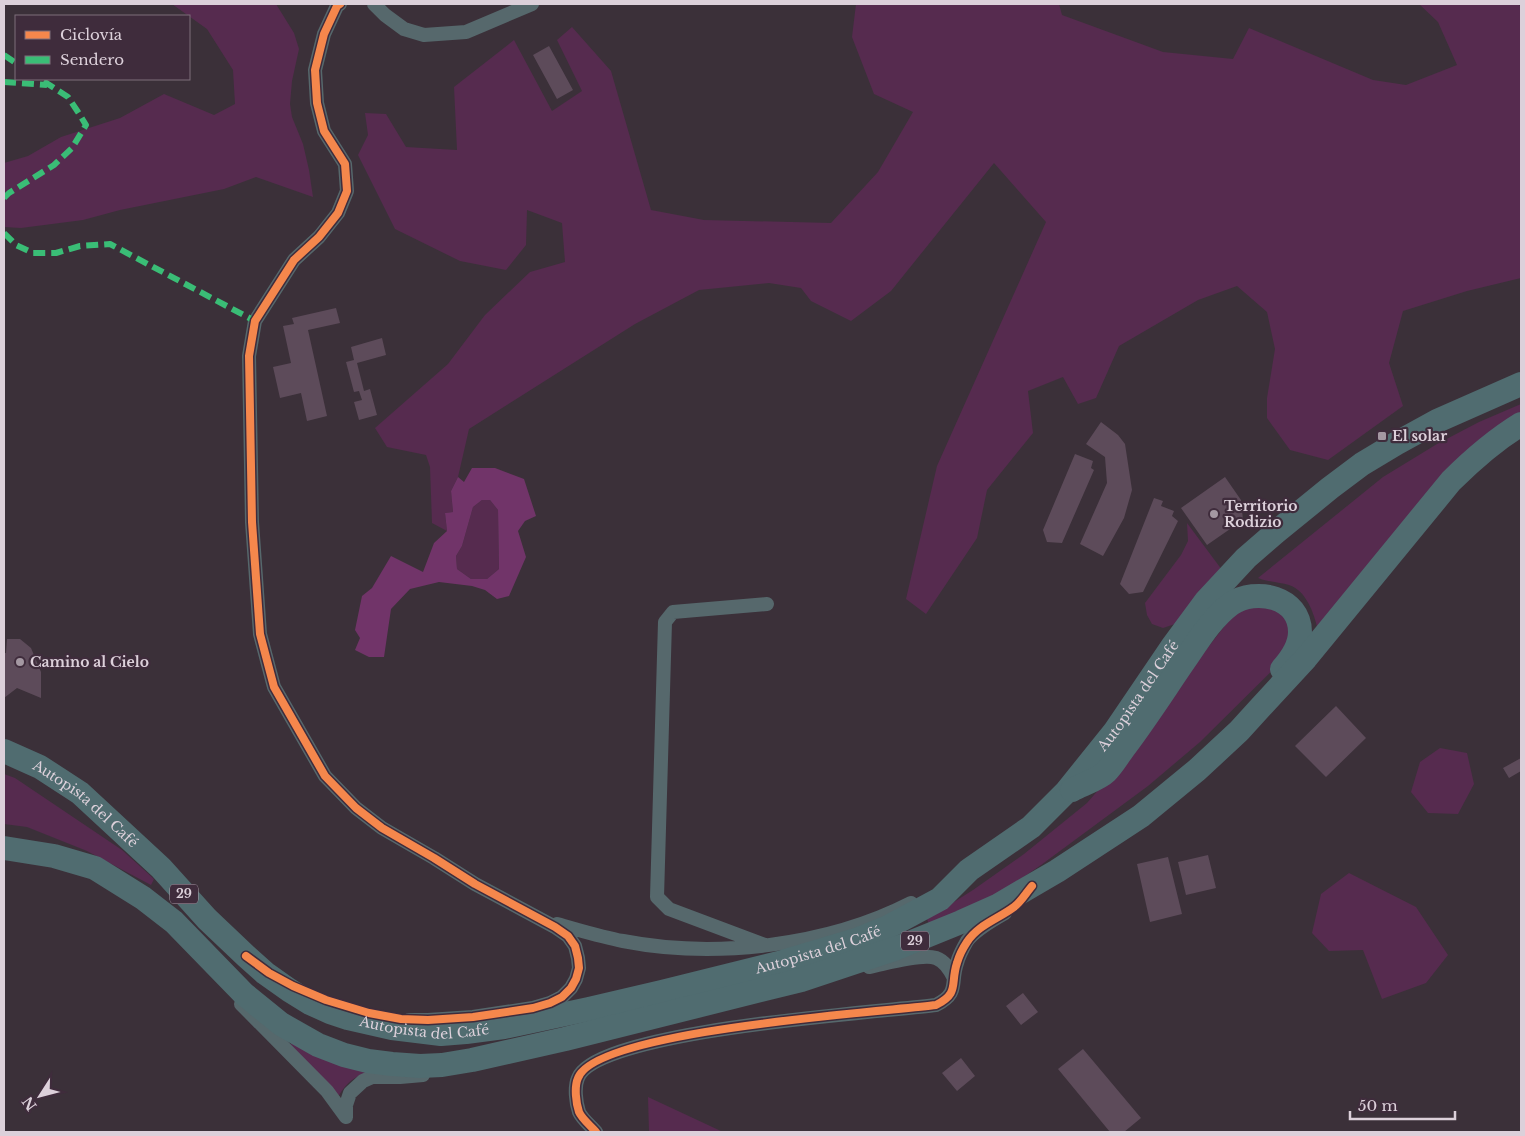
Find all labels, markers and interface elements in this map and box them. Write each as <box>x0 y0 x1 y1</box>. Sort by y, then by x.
legend <box>15 15 190 80</box>
text: Ciclovía <box>60 25 123 44</box>
text: Sendero <box>60 50 124 69</box>
place label: El solar <box>1392 427 1447 445</box>
marker: El solar <box>1376 430 1388 442</box>
place label: Territorio Rodizio <box>1224 497 1298 531</box>
marker: Territorio Rodizio <box>1208 508 1220 520</box>
street label: Autopista del Café <box>1093 637 1183 756</box>
place label: Camino al Cielo <box>30 653 149 671</box>
marker: Camino al Cielo <box>14 656 26 668</box>
street label: Autopista del Café <box>29 756 142 851</box>
road number: 29 <box>170 884 198 904</box>
street label: Autopista del Café <box>752 922 884 978</box>
road number: 29 <box>901 931 929 950</box>
street label: Autopista del Café <box>357 1012 490 1043</box>
north arrow <box>15 1071 65 1121</box>
scale bar <box>1350 1088 1455 1120</box>
text: N <box>18 1093 41 1114</box>
text: 50 m <box>1358 1096 1398 1115</box>

